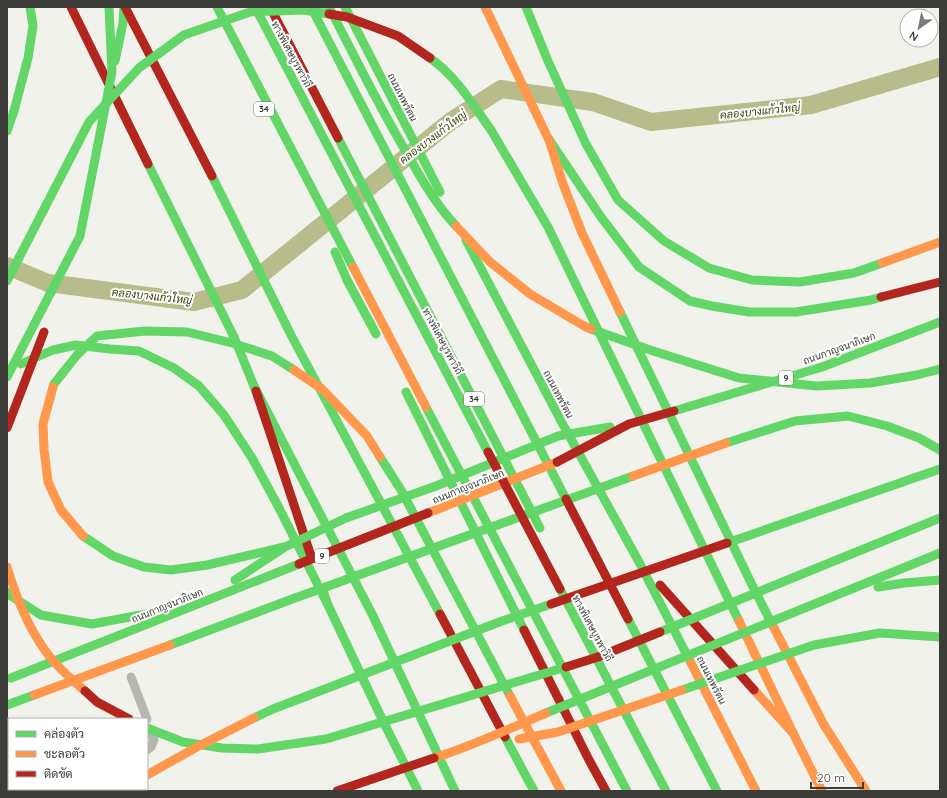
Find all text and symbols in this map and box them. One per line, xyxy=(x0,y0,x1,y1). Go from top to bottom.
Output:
north arrow xyxy=(899,8,939,48)
street label: ทางพิเศษบูรพาวิถี xyxy=(268,19,315,90)
text: N xyxy=(906,28,921,44)
street label: ถนนเทพรัตน xyxy=(385,71,420,124)
water label: คลองบางแก้วใหญ่ xyxy=(719,99,802,122)
road number: 34 xyxy=(254,102,274,116)
water label: คลองบางแก้วใหญ่ xyxy=(396,106,470,167)
water label: คลองบางแก้วใหญ่ xyxy=(111,284,194,307)
street label: ทางพิเศษบูรพาวิถี xyxy=(419,306,466,377)
street label: ถนนกาญจนาภิเษก xyxy=(801,329,877,368)
street label: ถนนเทพรัตน xyxy=(540,368,577,421)
road number: 9 xyxy=(779,371,793,385)
road number: 34 xyxy=(464,392,484,406)
street label: ถนนกาญจนาภิเษก xyxy=(431,466,506,507)
road number: 9 xyxy=(315,549,329,563)
street label: ถนนกาญจนาภิเษก xyxy=(130,585,205,626)
street label: ทางพิเศษบูรพาวิถี xyxy=(569,593,616,664)
street label: ถนนเทพรัตน xyxy=(694,654,729,707)
legend xyxy=(8,718,148,790)
text: คล่องตัว xyxy=(44,726,84,741)
text: ชะลอตัว xyxy=(44,746,85,761)
scale bar xyxy=(811,764,863,790)
text: ติดขัด xyxy=(44,766,73,781)
text: 20 m xyxy=(817,770,845,785)

